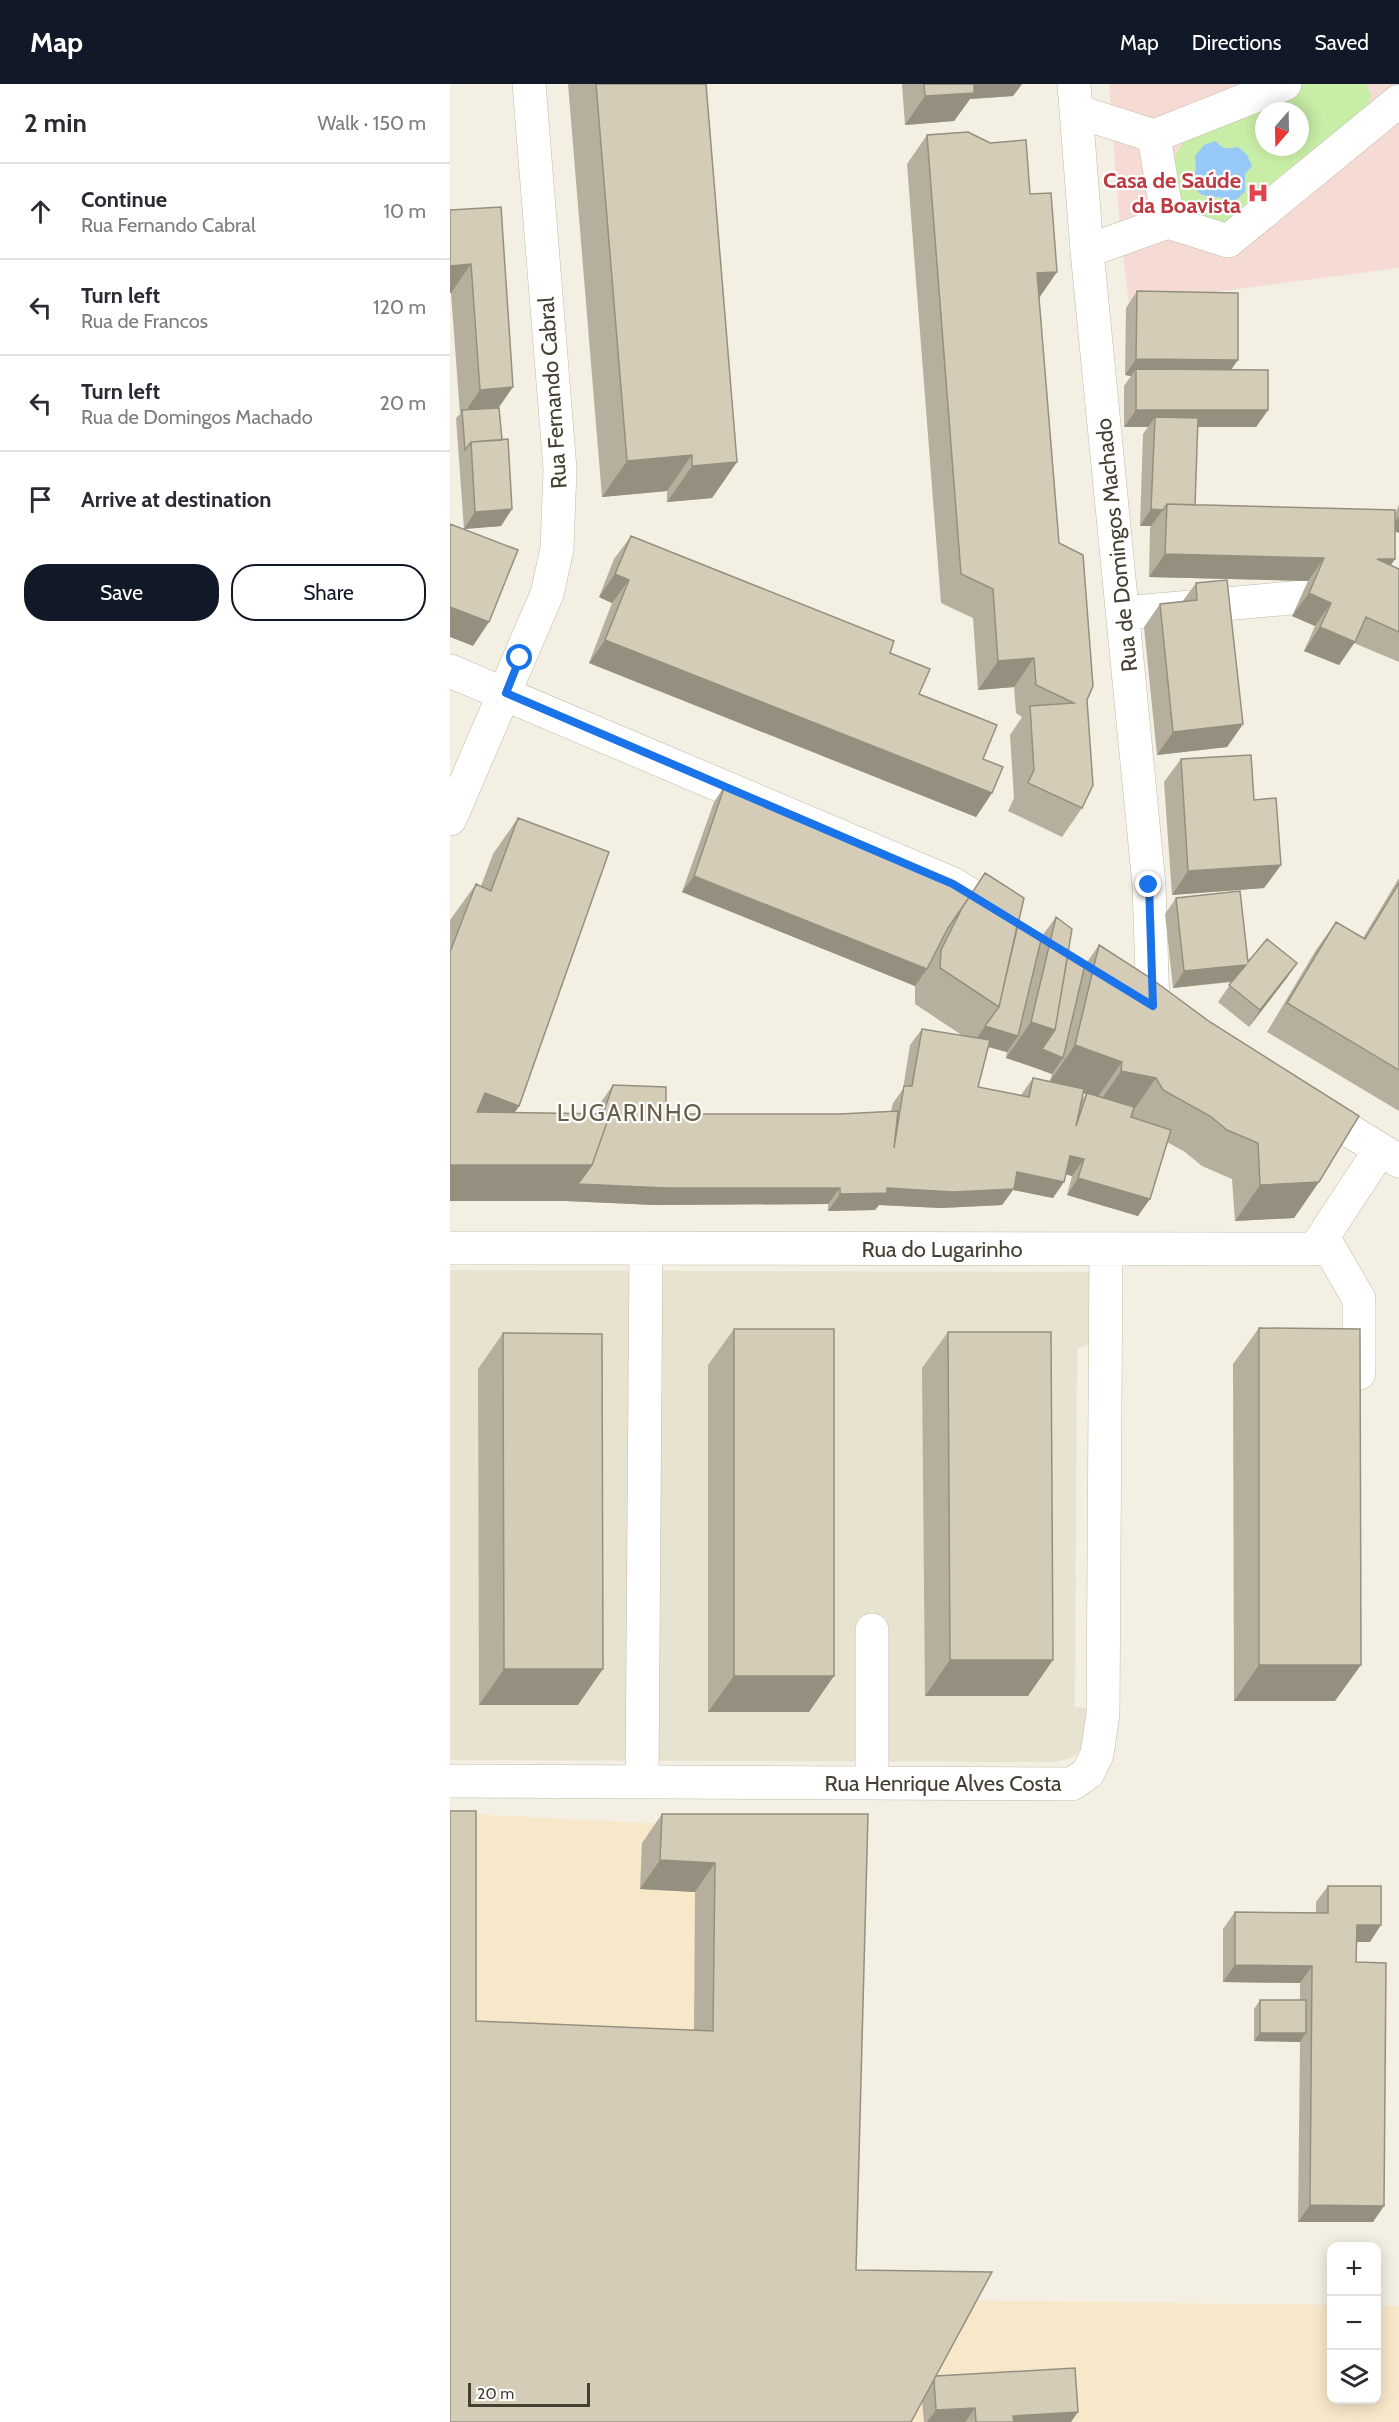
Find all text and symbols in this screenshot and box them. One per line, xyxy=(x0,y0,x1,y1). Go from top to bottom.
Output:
text: Map xyxy=(30,25,83,59)
text: Map xyxy=(1120,30,1159,55)
text: Directions xyxy=(1192,30,1281,55)
text: Saved xyxy=(1314,30,1369,55)
north arrow xyxy=(1255,102,1309,156)
text: 2 min xyxy=(24,107,87,139)
text: Walk · 150 m xyxy=(318,111,426,135)
place label: Casa de Saúde da Boavista xyxy=(1103,167,1241,219)
hospital icon: Casa de Saúde da Boavista xyxy=(1246,181,1270,205)
text: Continue xyxy=(81,186,167,213)
icon: ahead xyxy=(24,195,57,228)
text: 10 m xyxy=(383,199,426,223)
text: Rua Fernando Cabral xyxy=(81,213,256,237)
text: Turn left xyxy=(81,282,160,309)
icon: left xyxy=(24,291,57,324)
text: 120 m xyxy=(373,295,426,319)
street label: Rua Fernando Cabral xyxy=(532,295,573,490)
text: Rua de Francos xyxy=(81,309,208,333)
text: Turn left xyxy=(81,378,160,405)
icon: left xyxy=(24,387,57,420)
text: 20 m xyxy=(380,391,426,415)
text: Rua de Domingos Machado xyxy=(81,405,313,429)
street label: Rua de Domingos Machado xyxy=(1090,417,1143,673)
icon: arrive xyxy=(24,483,57,516)
text: Arrive at destination xyxy=(81,486,271,513)
button: Save xyxy=(24,564,219,621)
button: Share xyxy=(231,564,426,621)
route start xyxy=(506,644,532,670)
route end xyxy=(1135,871,1161,897)
district label: LUGARINHO xyxy=(557,1098,703,1127)
street label: Rua do Lugarinho xyxy=(861,1236,1023,1263)
street label: Rua Henrique Alves Costa xyxy=(824,1770,1062,1797)
map controls xyxy=(1327,2242,1381,2404)
button: + xyxy=(1327,2242,1381,2296)
button: − xyxy=(1327,2296,1381,2350)
button: layers xyxy=(1327,2350,1381,2404)
scale bar xyxy=(468,2380,590,2408)
text: 20 m xyxy=(477,2384,514,2403)

